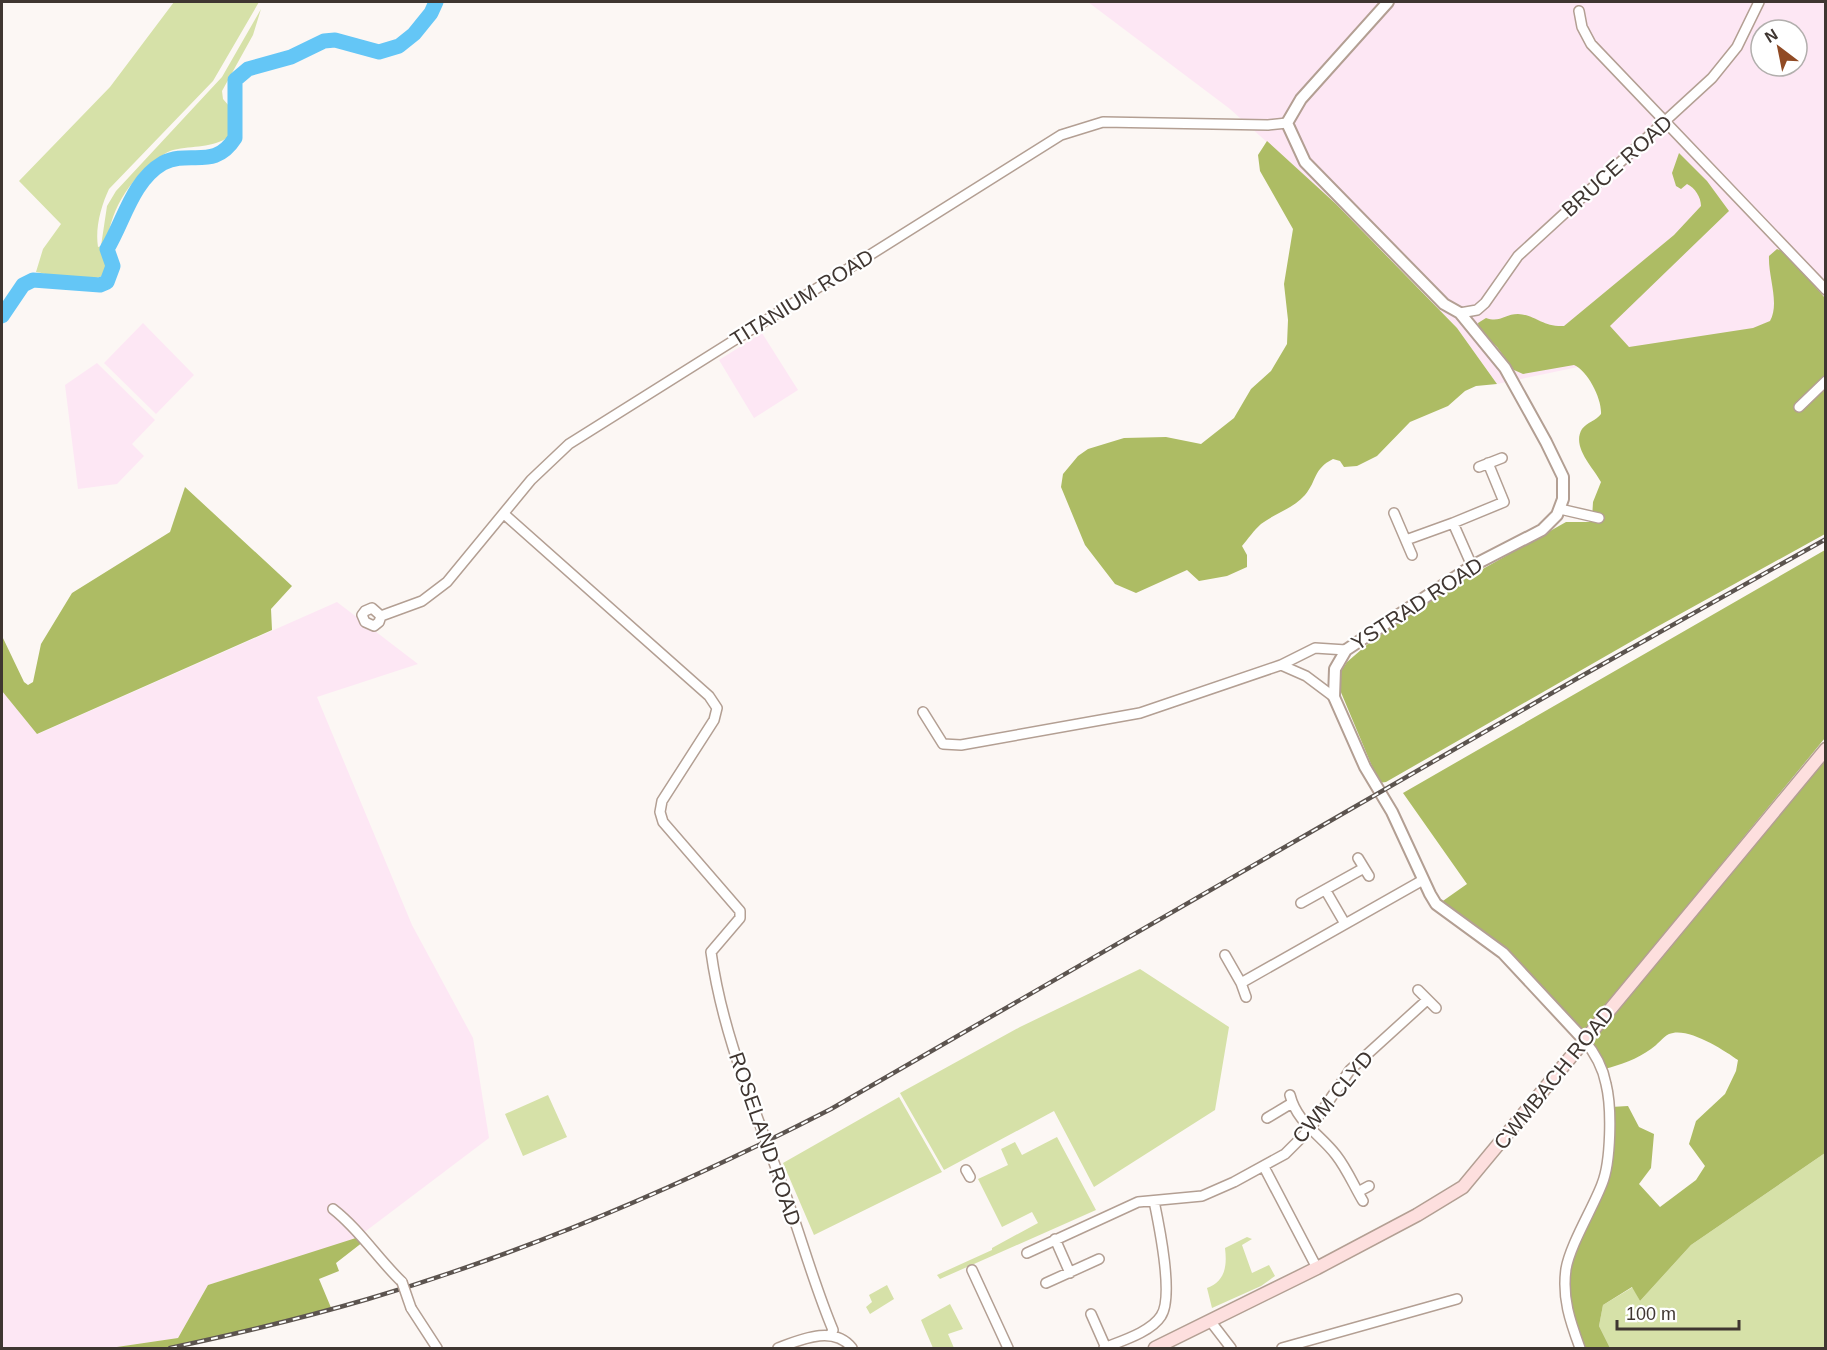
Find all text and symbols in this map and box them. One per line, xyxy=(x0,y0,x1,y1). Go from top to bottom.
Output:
north arrow xyxy=(1749,18,1809,78)
text: N xyxy=(1762,25,1781,46)
street label: BRUCE ROAD xyxy=(1557,110,1676,221)
street label: TITANIUM ROAD xyxy=(726,244,877,351)
street label: YSTRAD ROAD xyxy=(1347,553,1487,655)
street label: CWMBACH ROAD xyxy=(1489,1002,1618,1154)
street label: CWM CLYD xyxy=(1288,1046,1378,1147)
street label: ROSELAND ROAD xyxy=(725,1049,806,1229)
scale bar xyxy=(1617,1293,1738,1331)
text: 100 m xyxy=(1626,1304,1676,1324)

